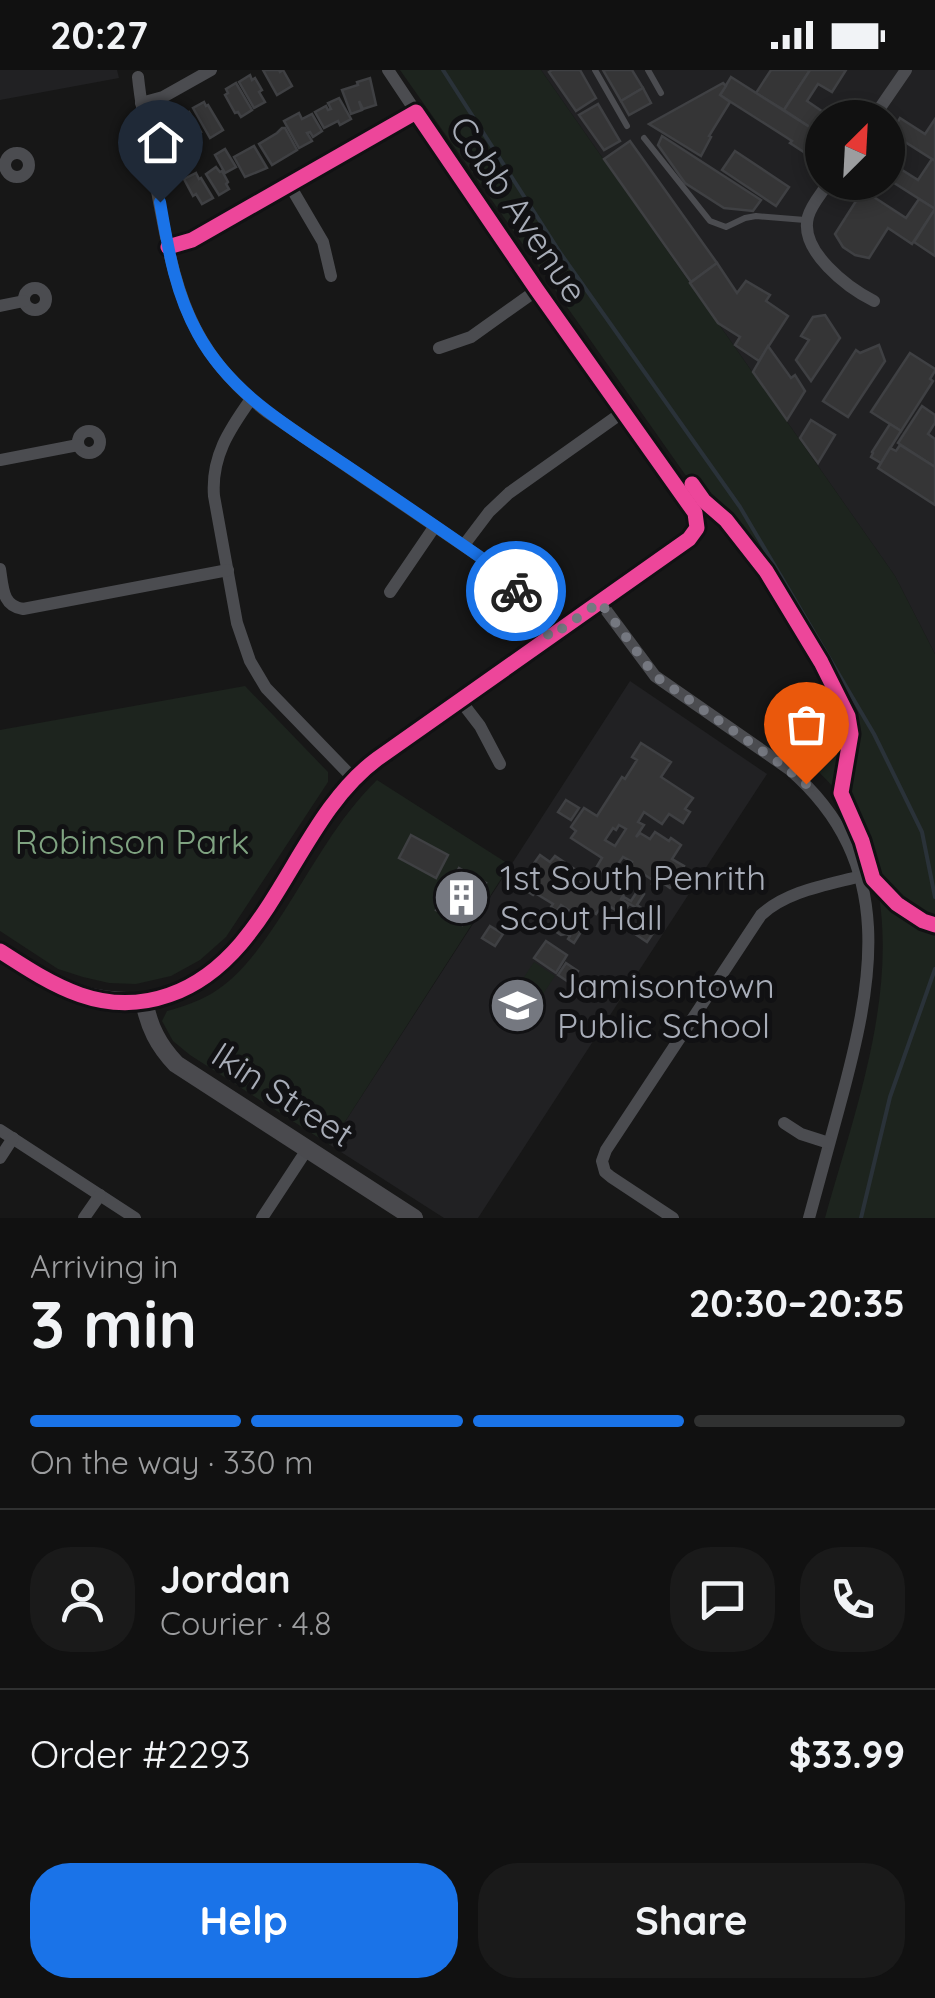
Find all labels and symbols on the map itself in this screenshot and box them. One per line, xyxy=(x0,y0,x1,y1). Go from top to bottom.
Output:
pin xyxy=(118,100,203,203)
north arrow xyxy=(805,100,905,200)
street label: Cobb Avenue xyxy=(440,107,598,311)
courier xyxy=(466,541,566,641)
pin xyxy=(764,682,849,785)
park label: Robinson Park xyxy=(15,819,249,863)
place label: 1st South Penrith Scout Hall xyxy=(500,855,766,939)
building icon: 1st South Penrith Scout Hall xyxy=(431,867,491,927)
place label: Jamisontown Public School xyxy=(557,963,775,1047)
school or university icon: Jamisontown Public School xyxy=(488,975,548,1035)
street label: Ikin Street xyxy=(204,1032,362,1156)

